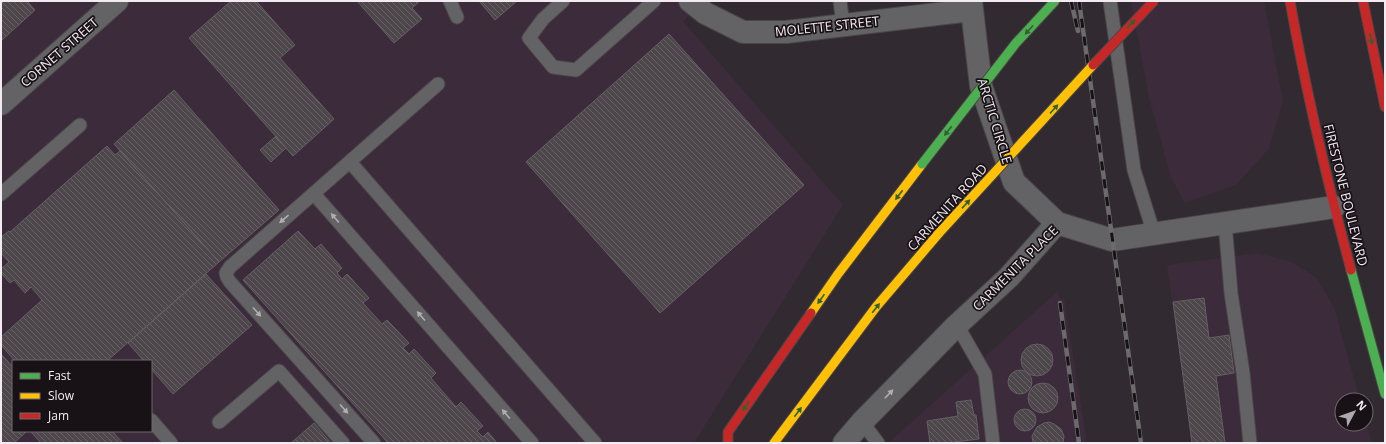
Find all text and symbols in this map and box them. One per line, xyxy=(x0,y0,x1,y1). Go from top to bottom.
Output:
street label: MOLETTE STREET xyxy=(774,11,881,40)
street label: CORNET STREET xyxy=(16,13,102,91)
one-way arrow xyxy=(1126,19,1136,29)
one-way arrow xyxy=(1024,25,1033,35)
one-way arrow xyxy=(1368,33,1374,45)
street label: ARCTIC CIRCLE xyxy=(973,76,1017,166)
one-way arrow xyxy=(1049,103,1058,114)
street label: FIRESTONE BOULEVARD xyxy=(1320,122,1372,268)
one-way arrow xyxy=(943,126,952,137)
street label: CARMENITA ROAD xyxy=(903,160,991,254)
one-way arrow xyxy=(894,190,903,201)
one-way arrow xyxy=(961,199,970,209)
one-way arrow xyxy=(330,213,340,223)
one-way arrow xyxy=(279,215,290,224)
street label: CARMENITA PLACE xyxy=(968,221,1062,315)
one-way arrow xyxy=(817,294,825,305)
one-way arrow xyxy=(871,302,880,313)
one-way arrow xyxy=(253,307,262,317)
one-way arrow xyxy=(416,311,425,321)
legend xyxy=(12,360,152,432)
text: Fast xyxy=(48,367,71,384)
text: Slow xyxy=(48,387,75,404)
one-way arrow xyxy=(885,389,894,399)
north arrow xyxy=(1334,392,1374,432)
text: N xyxy=(1353,397,1371,413)
one-way arrow xyxy=(742,401,750,411)
one-way arrow xyxy=(339,404,348,415)
one-way arrow xyxy=(794,406,802,417)
text: Jam xyxy=(47,407,69,424)
one-way arrow xyxy=(502,408,511,419)

